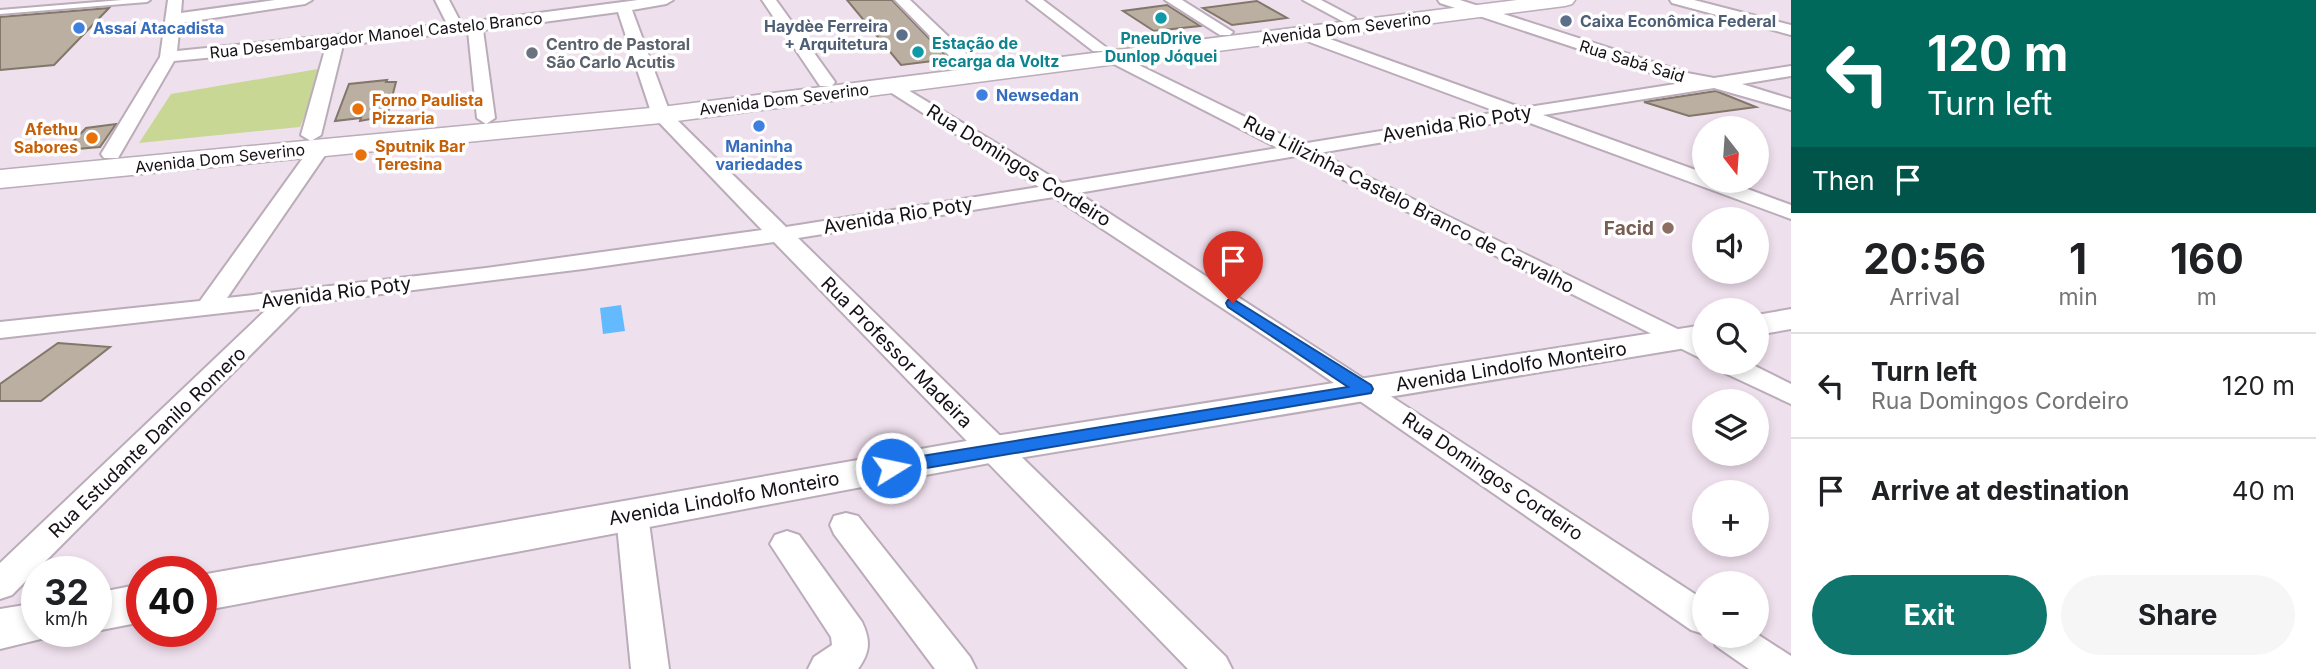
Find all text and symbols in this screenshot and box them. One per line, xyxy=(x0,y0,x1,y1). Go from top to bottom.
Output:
street label: Rua Desembargador Manoel Castelo Branco xyxy=(209,8,543,62)
street label: Avenida Dom Severino xyxy=(1260,8,1432,48)
marker: PneuDrive Dunlop Jóquei xyxy=(1153,10,1169,26)
place label: Caixa Econômica Federal xyxy=(1580,11,1776,31)
marker: Caixa Econômica Federal xyxy=(1558,13,1574,29)
place label: Haydèe Ferreira + Arquitetura xyxy=(764,16,888,54)
place label: Assaí Atacadista xyxy=(93,18,224,38)
marker: Assaí Atacadista xyxy=(71,20,87,36)
text: 120 m xyxy=(1927,24,2068,83)
marker: Haydèe Ferreira + Arquitetura xyxy=(894,27,910,43)
place label: PneuDrive Dunlop Jóquei xyxy=(1105,28,1217,66)
icon: left xyxy=(1812,28,1903,119)
place label: Estação de recarga da Voltz xyxy=(932,33,1059,71)
place label: Centro de Pastoral São Carlo Acutis xyxy=(546,34,690,72)
street label: Rua Sabá Said xyxy=(1577,36,1687,86)
marker: Estação de recarga da Voltz xyxy=(910,44,926,60)
marker: Centro de Pastoral São Carlo Acutis xyxy=(524,45,540,61)
street label: Avenida Dom Severino xyxy=(698,79,870,119)
text: Turn left xyxy=(1927,84,2052,123)
place label: Newsedan xyxy=(996,85,1079,105)
marker: Newsedan xyxy=(974,87,990,103)
place label: Forno Paulista Pizzaria xyxy=(372,90,483,128)
street label: Rua Domingos Cordeiro xyxy=(922,99,1115,232)
street label: Avenida Rio Poty xyxy=(1381,100,1534,147)
marker: Forno Paulista Pizzaria xyxy=(350,101,366,117)
street label: Rua Lilizinha Castelo Branco de Carvalho xyxy=(1240,111,1578,298)
north arrow xyxy=(1692,116,1769,192)
map controls xyxy=(1692,116,1769,648)
marker: Maninha variedades xyxy=(751,118,767,134)
place label: Afethu Sabores xyxy=(14,119,78,157)
marker: Afethu Sabores xyxy=(84,130,100,146)
place label: Sputnik Bar Teresina xyxy=(375,136,466,174)
place label: Maninha variedades xyxy=(715,136,803,174)
street label: Avenida Dom Severino xyxy=(134,139,306,177)
marker: Sputnik Bar Teresina xyxy=(353,147,369,163)
icon: arrive xyxy=(1889,161,1927,199)
text: Then xyxy=(1812,165,1875,196)
street label: Avenida Rio Poty xyxy=(822,192,975,239)
button: sound xyxy=(1692,207,1769,284)
place label: Facid xyxy=(1604,217,1654,240)
marker: Facid xyxy=(1660,220,1676,236)
pin xyxy=(1203,231,1263,303)
text: 20:56 xyxy=(1863,233,1986,284)
text: 1 xyxy=(2069,233,2087,284)
text: 160 xyxy=(2170,233,2244,284)
icon: arrive xyxy=(1214,242,1252,280)
street label: Avenida Rio Poty xyxy=(260,272,413,313)
street label: Rua Professor Madeira xyxy=(816,272,977,433)
text: Arrival xyxy=(1889,283,1960,311)
text: min xyxy=(2058,283,2098,311)
text: m xyxy=(2197,283,2217,311)
button: search xyxy=(1692,298,1769,375)
street label: Avenida Lindolfo Monteiro xyxy=(1394,337,1628,396)
street label: Rua Estudante Danilo Romero xyxy=(44,342,251,543)
text: Turn left xyxy=(1871,356,1977,387)
icon: left xyxy=(1812,367,1850,405)
text: 120 m xyxy=(2222,370,2295,401)
text: Rua Domingos Cordeiro xyxy=(1871,387,2129,415)
button: layers xyxy=(1692,389,1769,466)
street label: Rua Domingos Cordeiro xyxy=(1398,407,1587,546)
position arrow xyxy=(854,431,928,505)
street label: Avenida Lindolfo Monteiro xyxy=(607,467,841,530)
icon: arrive xyxy=(1812,472,1850,510)
text: Arrive at destination xyxy=(1871,475,2130,506)
text: 40 m xyxy=(2232,475,2295,506)
button: + xyxy=(1692,480,1769,557)
speed limit sign: 40 xyxy=(126,556,217,647)
text: 32 xyxy=(44,571,89,613)
button: − xyxy=(1692,571,1769,648)
button: Exit xyxy=(1812,575,2047,655)
button: Share xyxy=(2061,575,2295,655)
text: km/h xyxy=(45,608,88,629)

